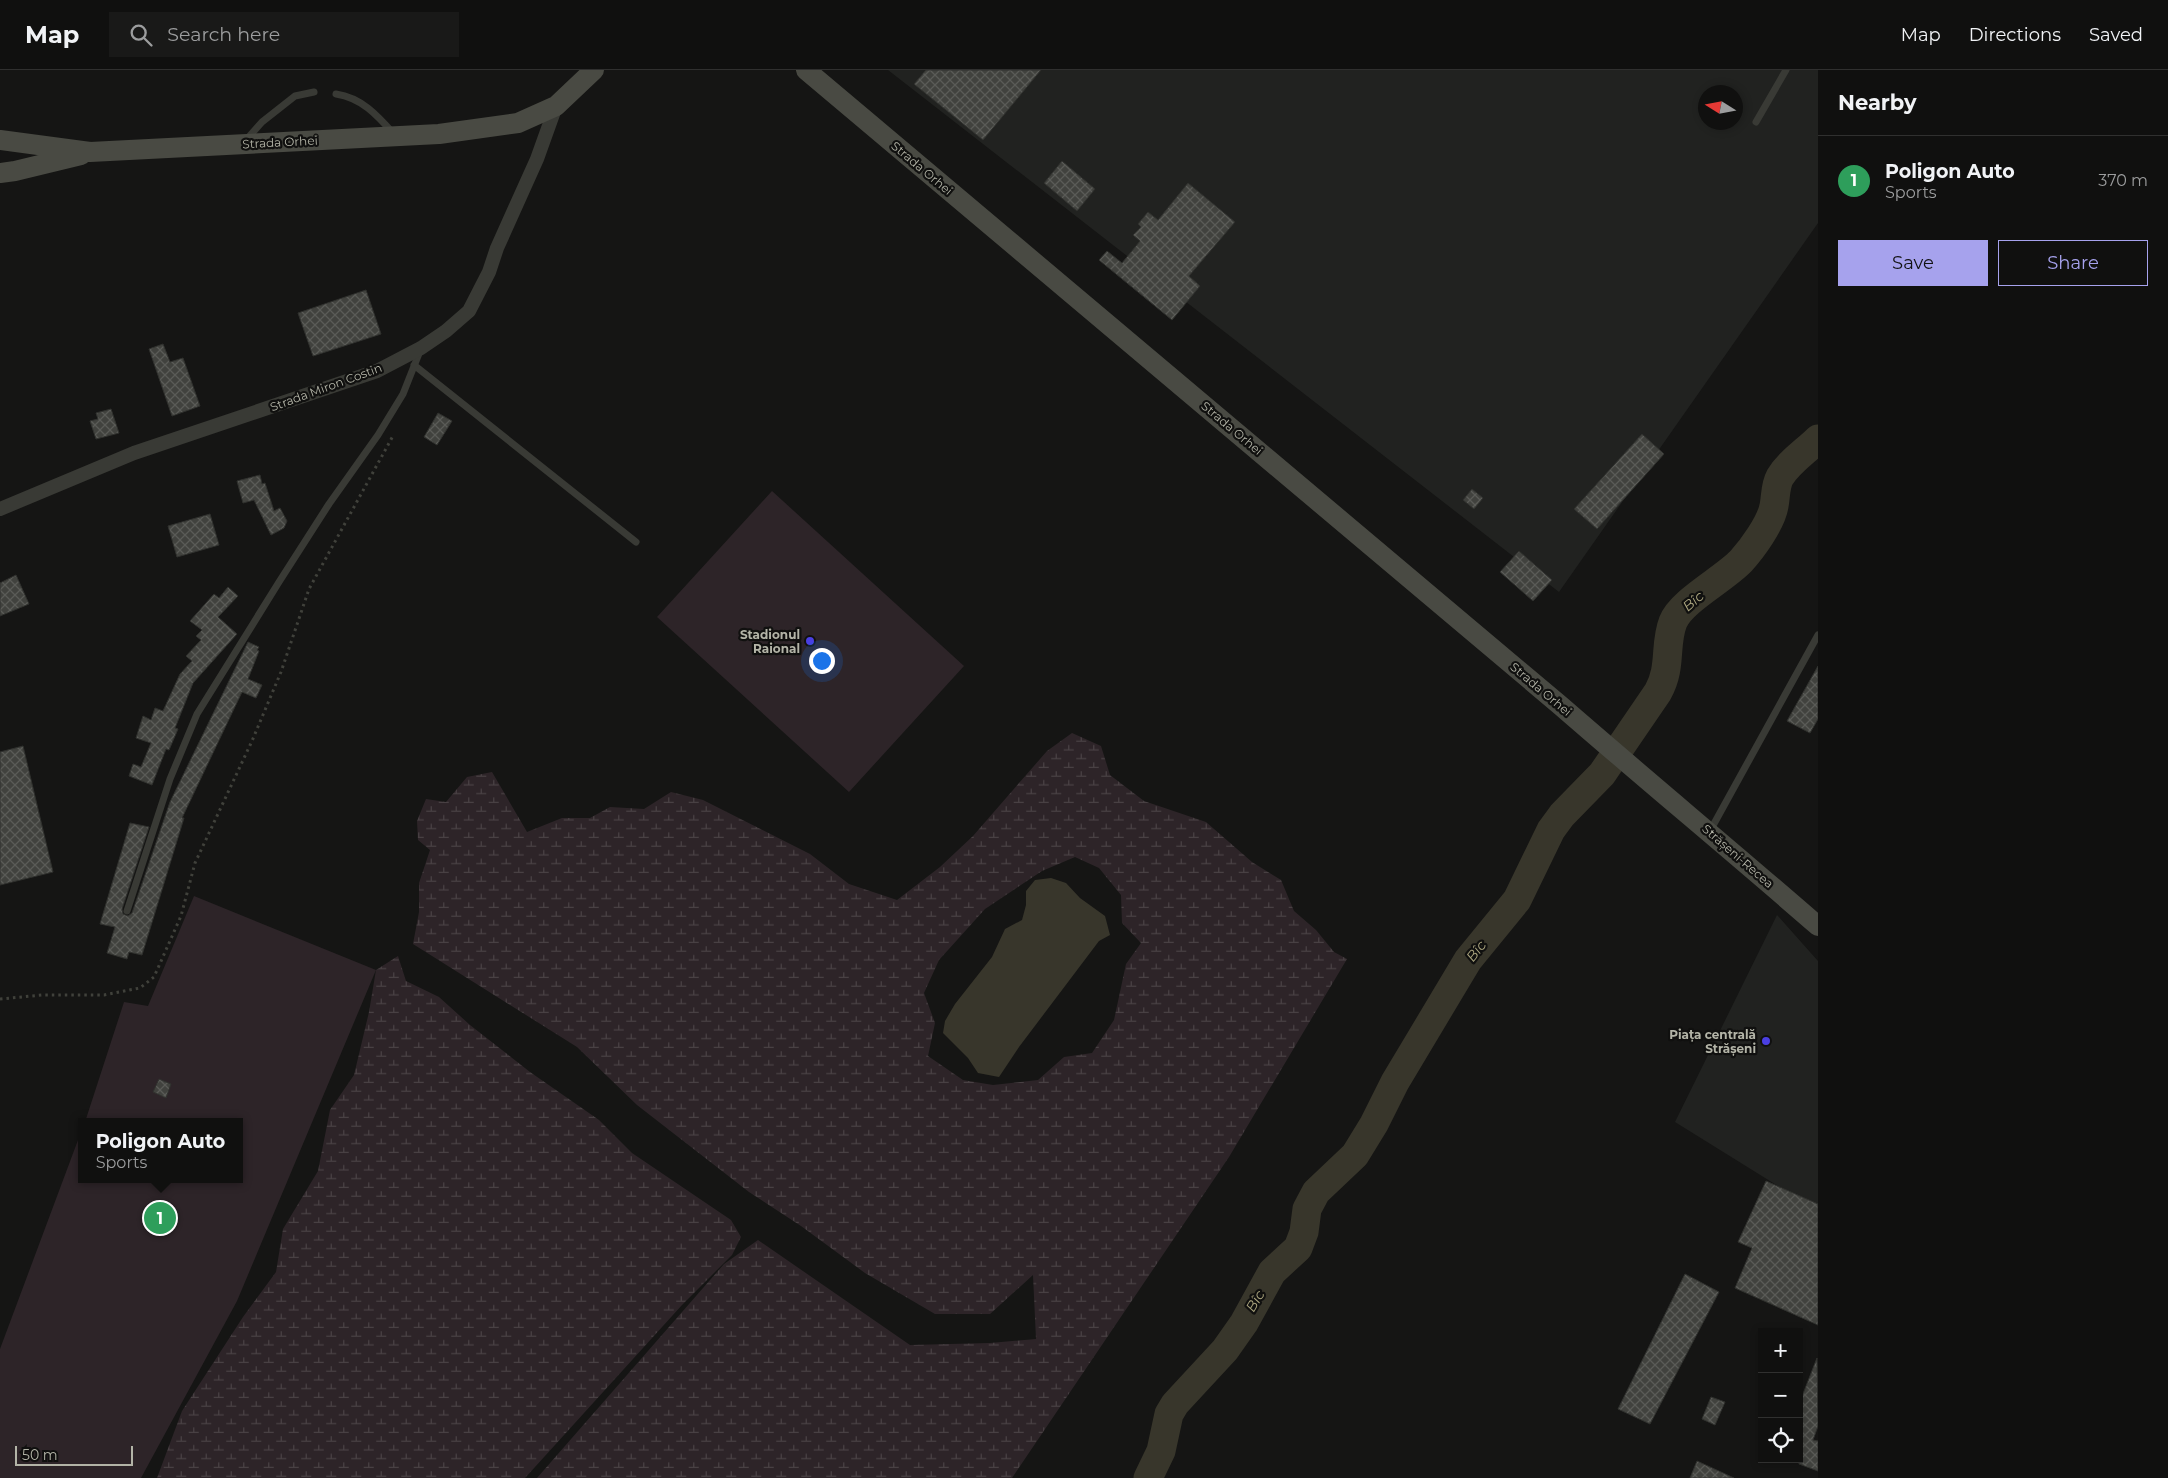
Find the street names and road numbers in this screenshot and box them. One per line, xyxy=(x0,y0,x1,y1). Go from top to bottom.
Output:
street label: Strada Orhei xyxy=(242,133,318,151)
street label: Strada Orhei xyxy=(888,138,956,198)
street label: Strada Miron Costin xyxy=(268,360,384,414)
street label: Strada Orhei xyxy=(1198,398,1266,458)
street label: Strada Orhei xyxy=(1507,659,1575,719)
street label: Strășeni-Recea xyxy=(1699,821,1777,891)

